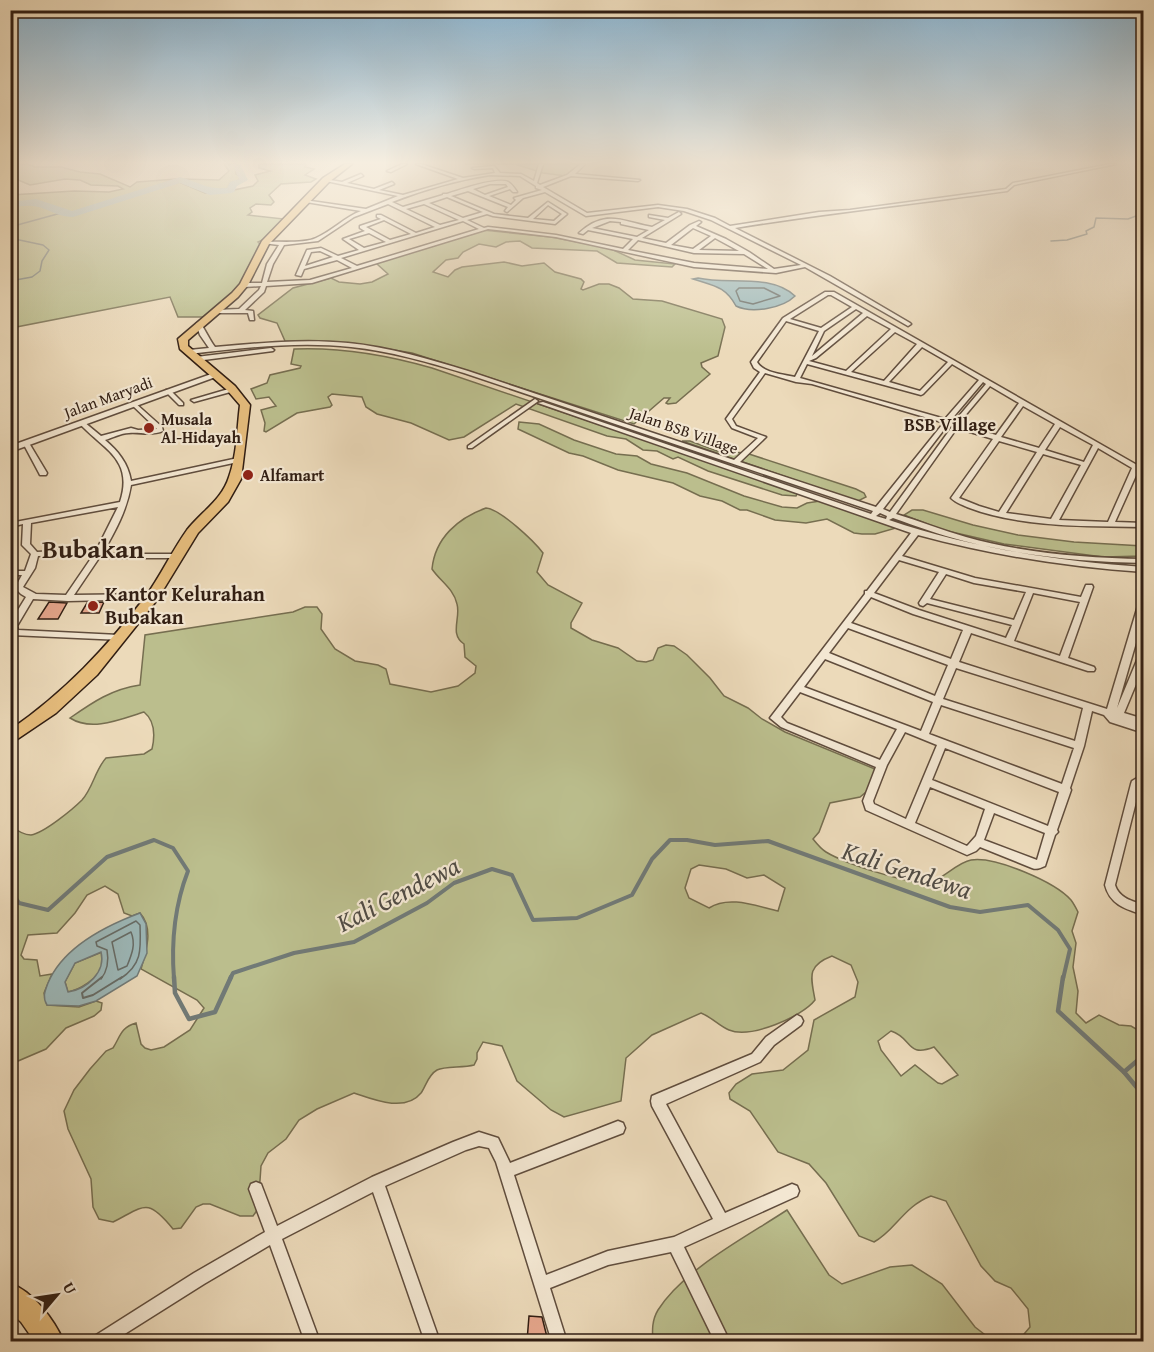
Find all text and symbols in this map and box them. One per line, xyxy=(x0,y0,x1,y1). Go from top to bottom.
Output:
street label: Jalan Maryadi xyxy=(58,370,156,425)
street label: Jalan BSB Village xyxy=(624,400,742,460)
place label: Musala Al-Hidayah xyxy=(161,407,242,449)
district label: BSB Village xyxy=(904,411,996,438)
marker: Musala Al-Hidayah xyxy=(142,421,156,435)
place label: Alfamart xyxy=(260,463,324,487)
marker: Alfamart xyxy=(241,468,255,482)
district label: Bubakan xyxy=(42,529,145,568)
place label: Kantor Kelurahan Bubakan xyxy=(105,579,265,631)
marker: Kantor Kelurahan Bubakan xyxy=(86,599,100,613)
water label: Kali Gendewa xyxy=(837,830,977,909)
water label: Kali Gendewa xyxy=(328,846,466,942)
north arrow xyxy=(27,1265,87,1325)
text: U xyxy=(57,1277,83,1298)

